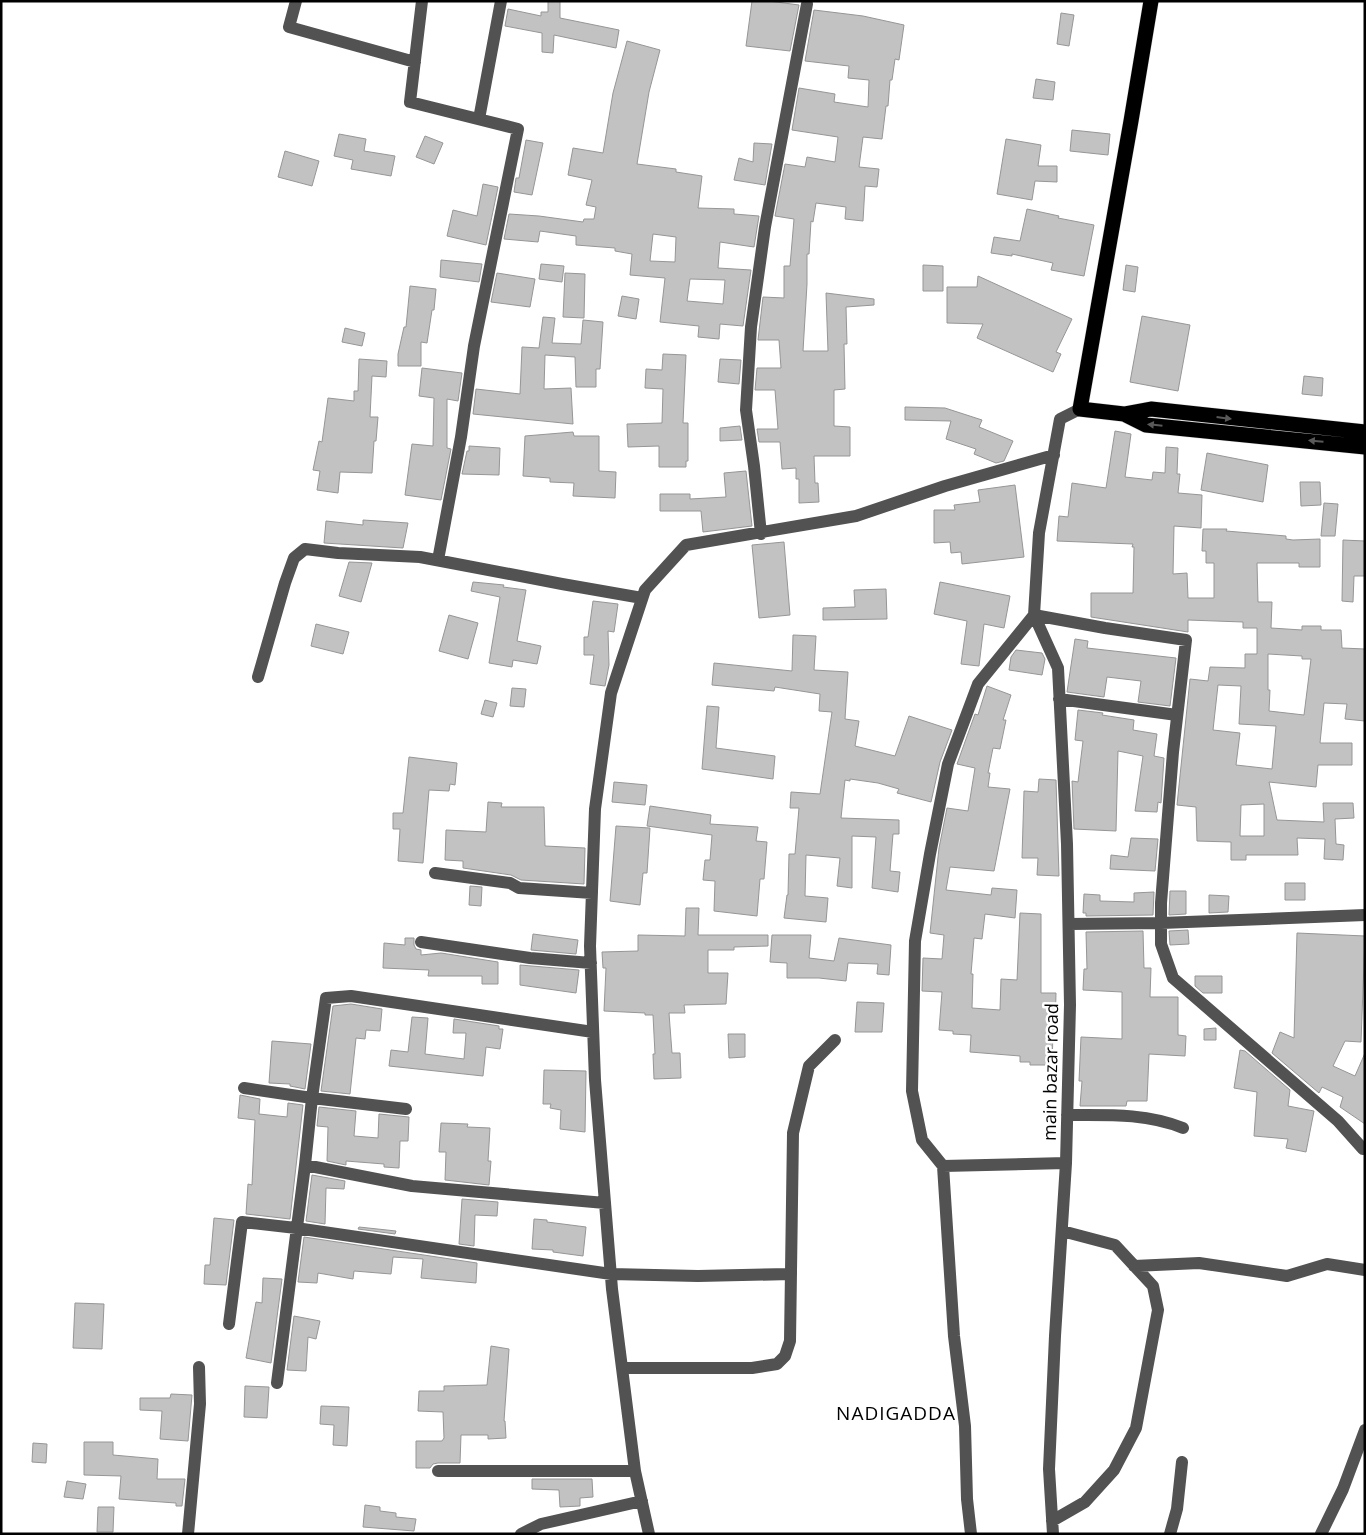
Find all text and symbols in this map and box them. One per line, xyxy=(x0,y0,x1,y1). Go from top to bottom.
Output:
one-way arrow xyxy=(1216,414,1232,422)
one-way arrow xyxy=(1146,421,1162,429)
one-way arrow xyxy=(1308,437,1324,445)
street label: main bazar road xyxy=(1037,1003,1063,1141)
district label: NADIGADDA xyxy=(836,1400,956,1426)

